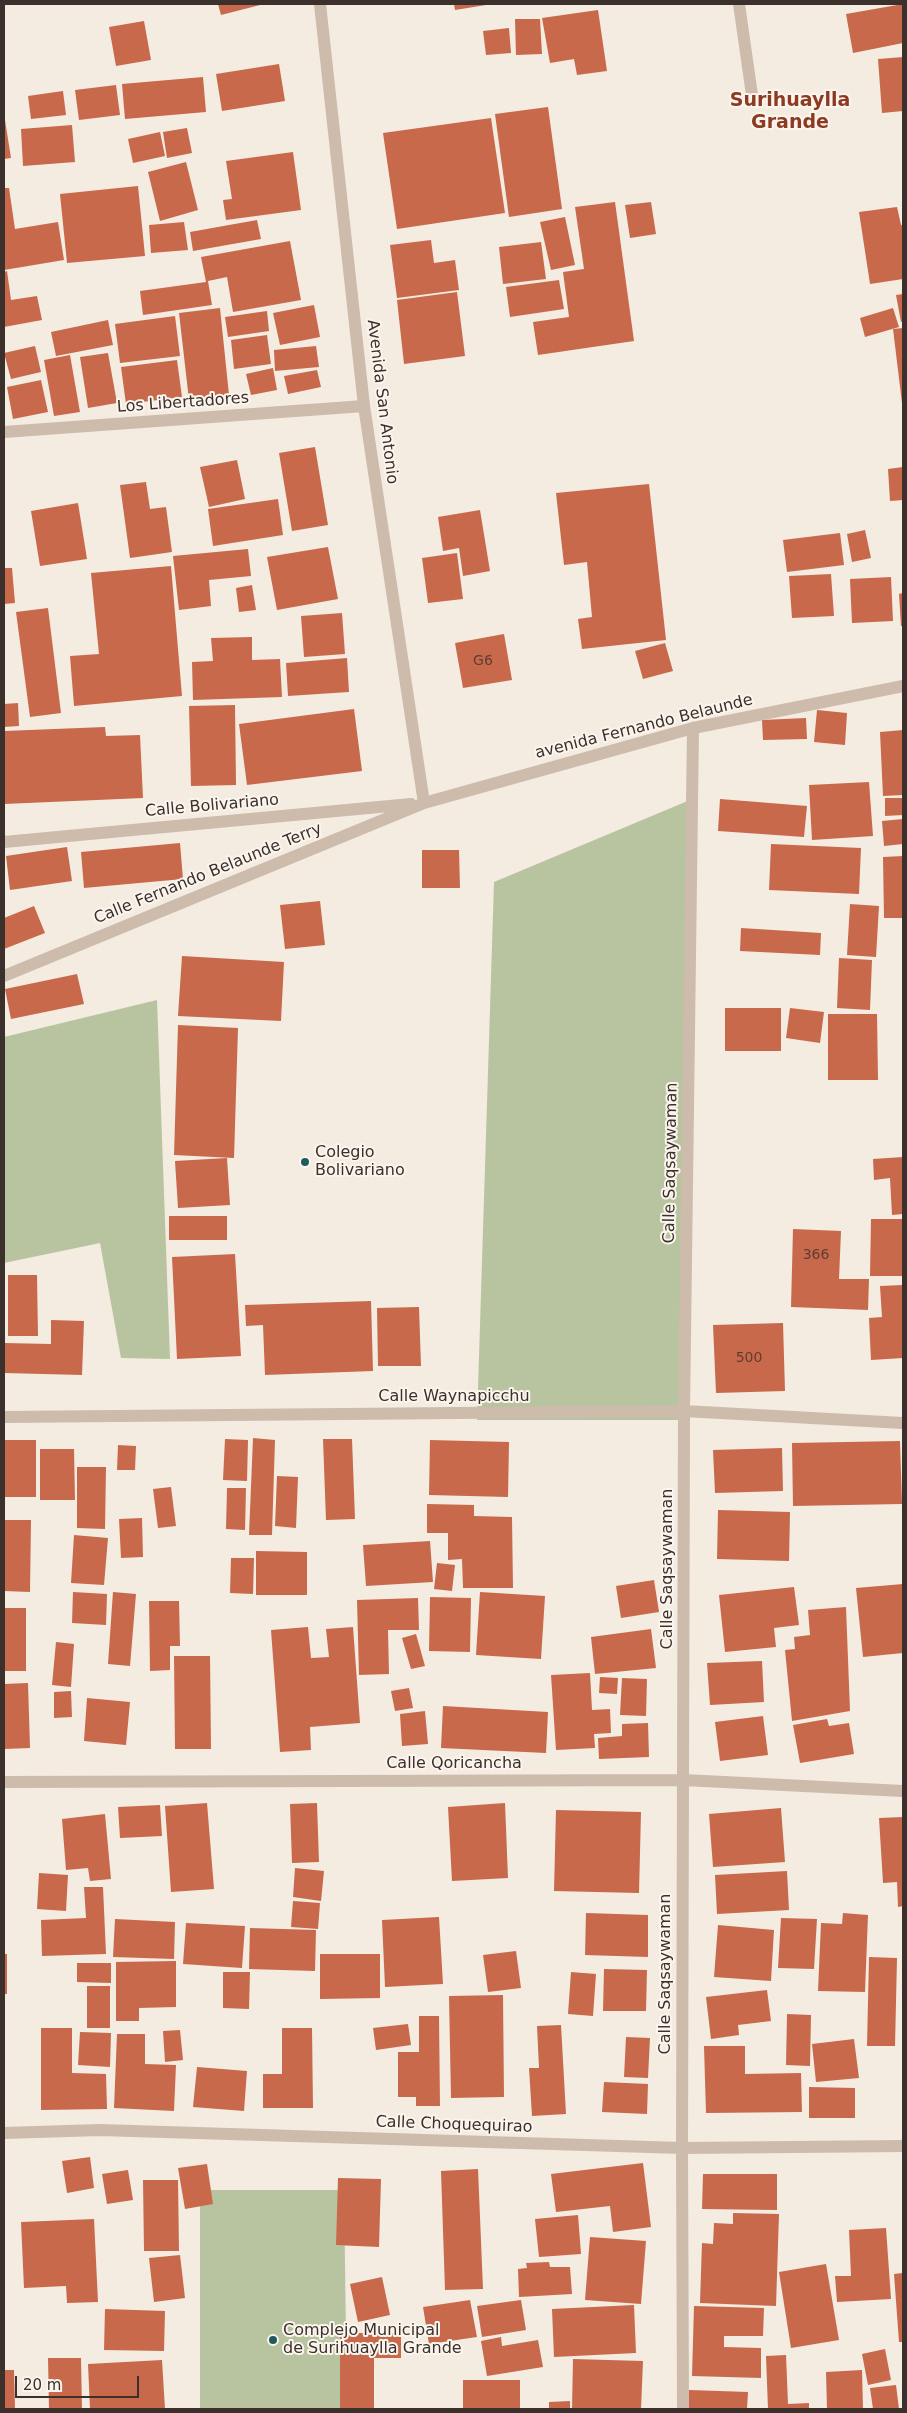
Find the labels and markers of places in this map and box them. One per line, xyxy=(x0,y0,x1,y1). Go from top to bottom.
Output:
place label: Colegio Bolivariano xyxy=(315,1143,405,1181)
marker: Colegio Bolivariano xyxy=(299,1156,311,1168)
place label: Complejo Municipal de Surihuaylla Grande xyxy=(283,2321,462,2359)
marker: Complejo Municipal de Surihuaylla Grande xyxy=(267,2334,279,2346)

